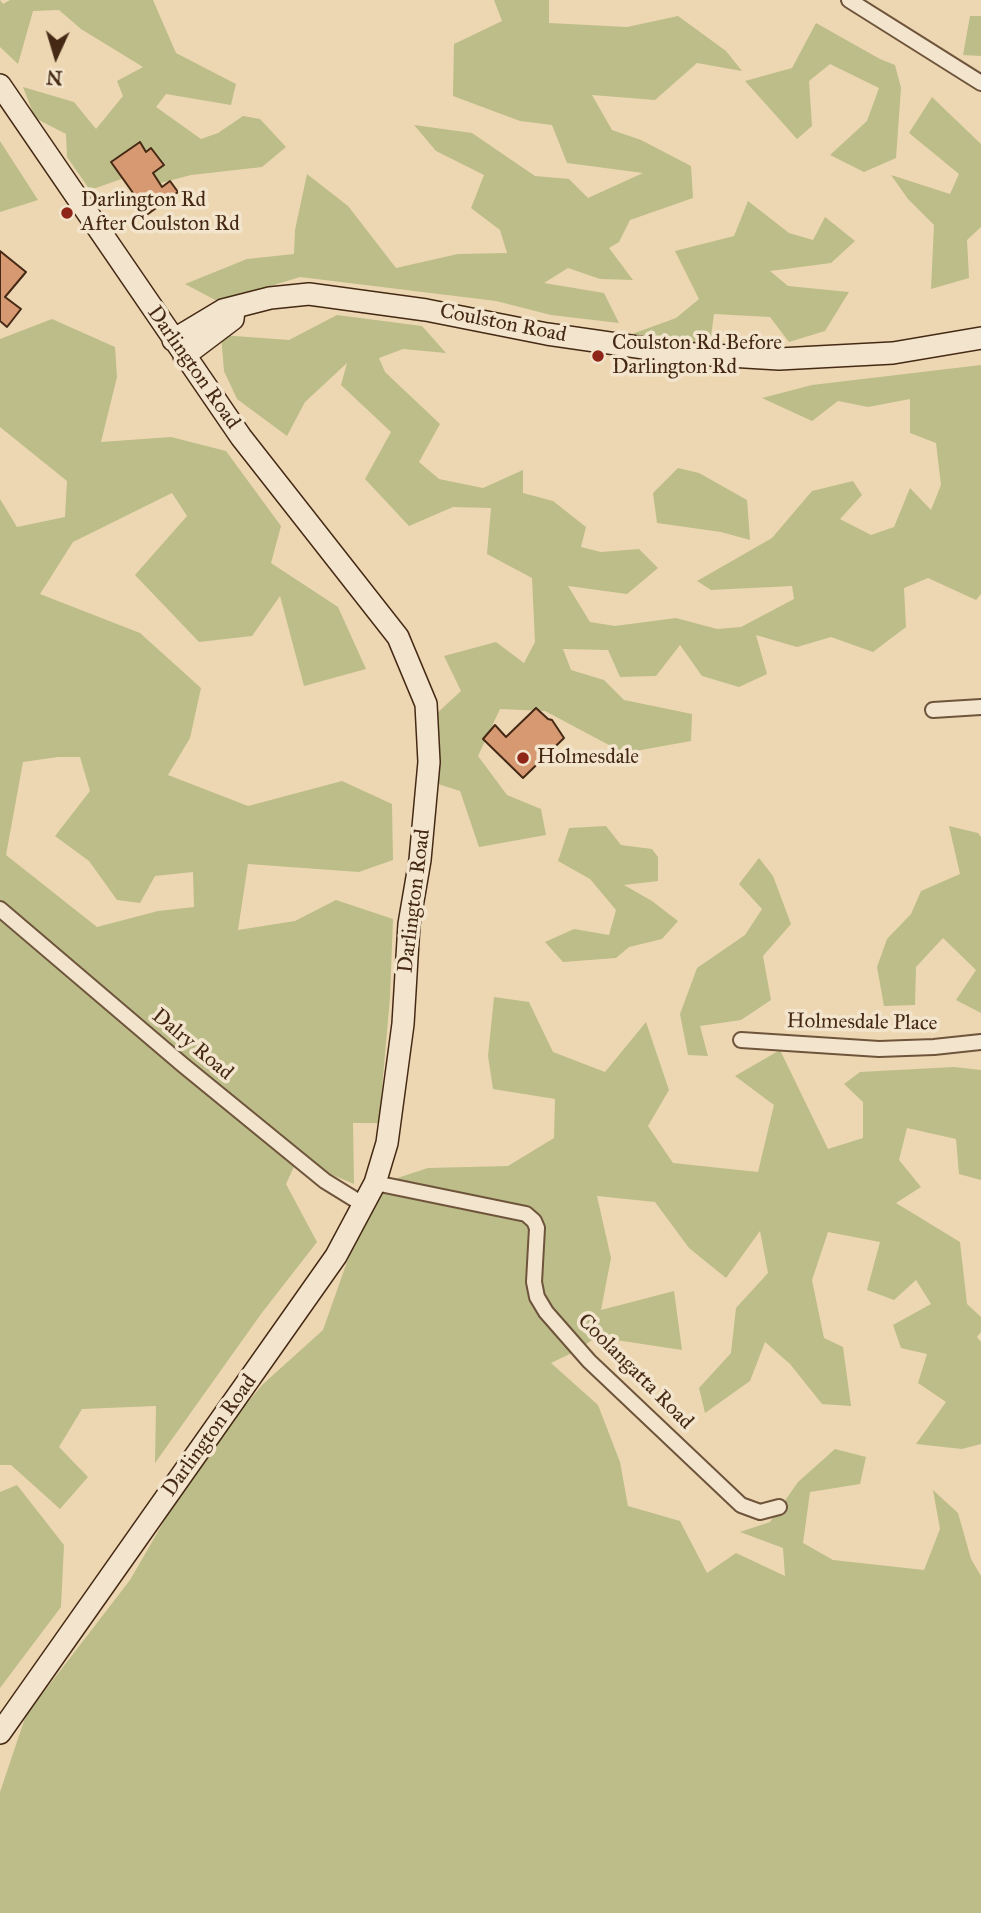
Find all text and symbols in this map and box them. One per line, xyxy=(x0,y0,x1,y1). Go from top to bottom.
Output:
north arrow xyxy=(21,21,91,91)
text: N xyxy=(46,65,63,89)
place label: Darlington Rd After Coulston Rd xyxy=(81,188,240,238)
marker: Darlington Rd After Coulston Rd xyxy=(59,205,75,221)
street label: Coulston Road xyxy=(438,299,568,349)
street label: Darlington Road xyxy=(141,302,245,434)
place label: Coulston Rd Before Darlington Rd xyxy=(612,331,782,381)
marker: Coulston Rd Before Darlington Rd xyxy=(590,348,606,364)
place label: Holmesdale xyxy=(537,745,639,771)
marker: Holmesdale xyxy=(515,750,531,766)
street label: Darlington Road xyxy=(394,828,436,974)
street label: Dalry Road xyxy=(146,1004,238,1086)
street label: Holmesdale Place xyxy=(786,1009,938,1037)
street label: Coolangatta Road xyxy=(572,1309,698,1435)
street label: Darlington Road xyxy=(157,1370,263,1502)

